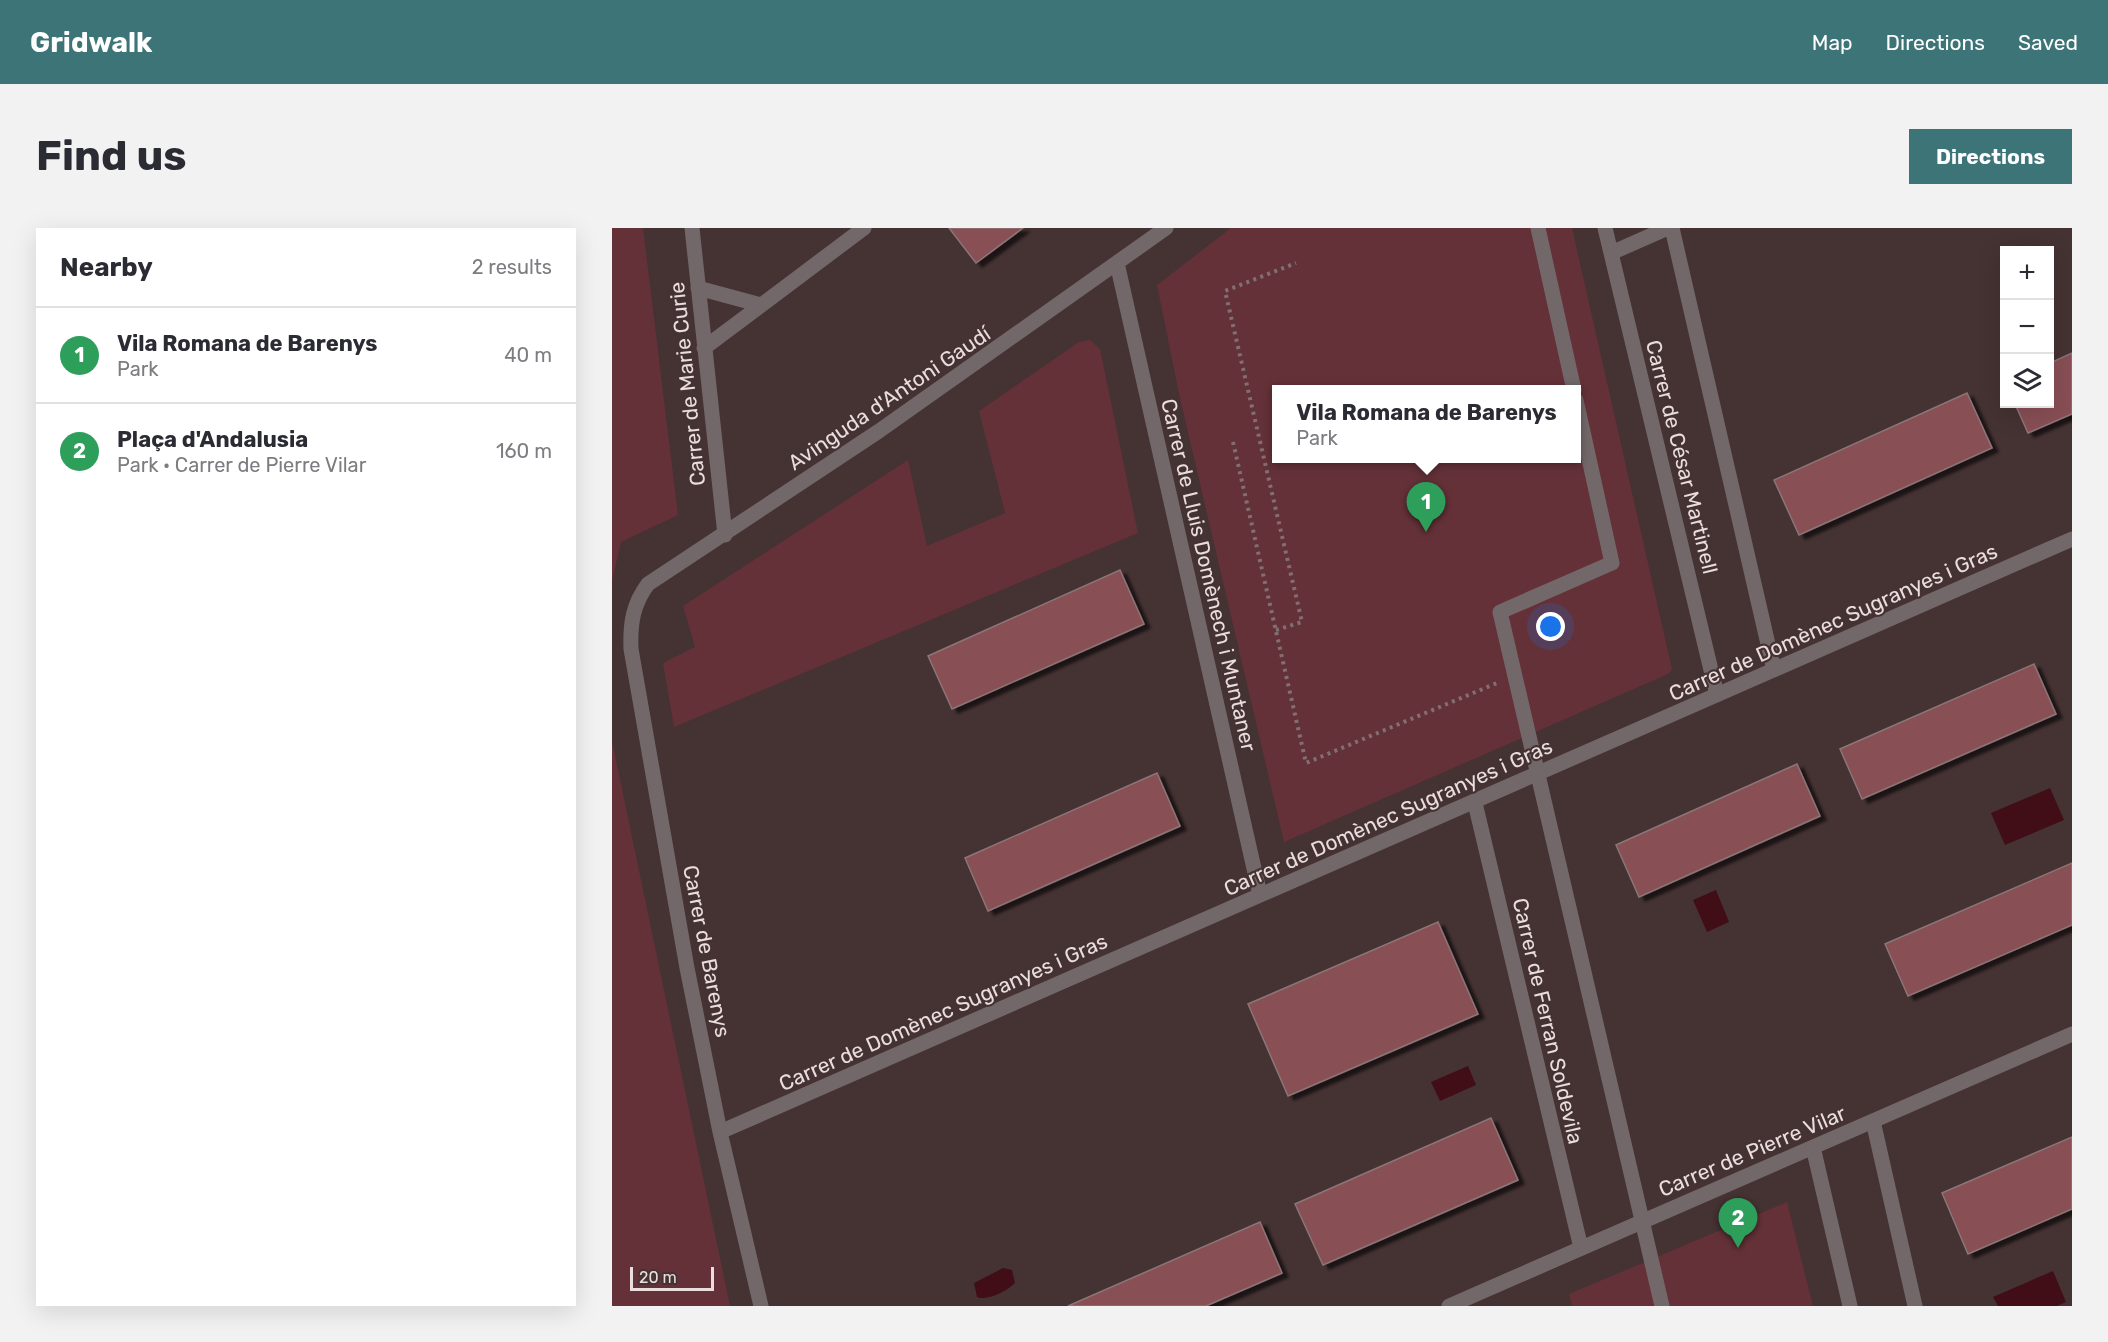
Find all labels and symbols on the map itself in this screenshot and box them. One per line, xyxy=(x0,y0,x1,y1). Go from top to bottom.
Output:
street label: Carrer de Marie Curie xyxy=(664,281,710,487)
street label: Avinguda d'Antoni Gaudí xyxy=(783,320,996,475)
street label: Carrer de César Martinell xyxy=(1641,338,1723,576)
street label: Carrer de Lluis Domènech i Muntaner xyxy=(1156,396,1262,754)
pin: 1 xyxy=(1406,482,1446,532)
street label: Carrer de Domènec Sugranyes i Gras xyxy=(1665,538,2001,706)
your location xyxy=(1536,612,1565,641)
street label: Carrer de Domènec Sugranyes i Gras xyxy=(1220,733,1556,901)
street label: Carrer de Barenys xyxy=(678,863,736,1039)
street label: Carrer de Ferran Soldevila xyxy=(1508,896,1588,1146)
street label: Carrer de Domènec Sugranyes i Gras xyxy=(775,928,1111,1096)
street label: Carrer de Pierre Vilar xyxy=(1655,1100,1849,1202)
pin: 2 xyxy=(1718,1198,1758,1248)
scale bar xyxy=(630,1264,714,1292)

